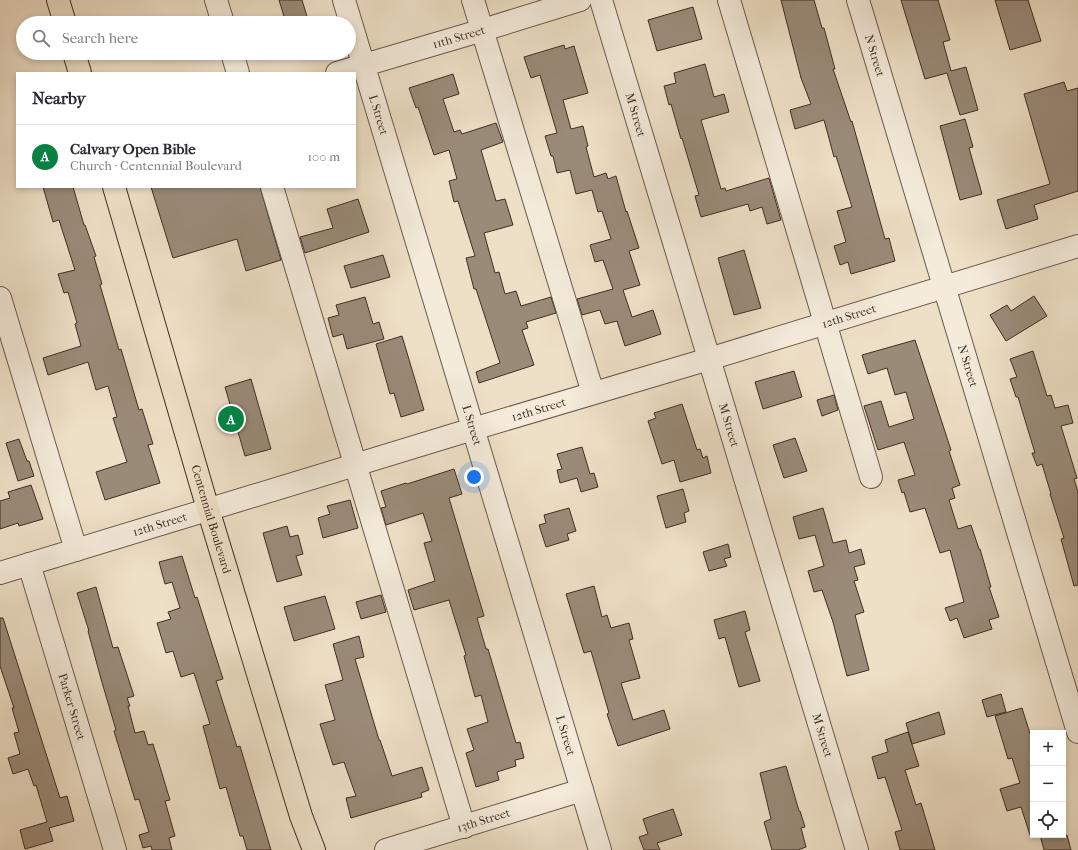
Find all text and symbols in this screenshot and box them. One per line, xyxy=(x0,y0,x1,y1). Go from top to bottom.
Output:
search box xyxy=(16,16,356,60)
street label: 11th Street xyxy=(431,23,487,51)
icon: search xyxy=(30,27,52,49)
text: Search here xyxy=(62,29,138,47)
street label: N Street xyxy=(862,33,888,79)
text: Nearby xyxy=(32,88,86,108)
street label: M Street xyxy=(622,91,649,139)
street label: L Street xyxy=(366,93,391,137)
text: Calvary Open Bible xyxy=(70,140,196,158)
text: A xyxy=(41,149,49,164)
text: 100 m xyxy=(307,149,340,164)
text: Church · Centennial Boulevard xyxy=(70,158,242,173)
street label: 12th Street xyxy=(820,301,878,331)
street label: N Street xyxy=(955,343,981,389)
street label: 12th Street xyxy=(510,395,568,424)
street label: M Street xyxy=(716,401,742,450)
street label: L Street xyxy=(459,403,485,448)
pin: A xyxy=(218,404,244,434)
street label: Centennial Boulevard xyxy=(188,463,234,576)
your location xyxy=(464,467,484,487)
street label: 12th Street xyxy=(131,509,189,539)
street label: Parker Street xyxy=(55,672,89,742)
street label: M Street xyxy=(809,712,836,760)
street label: L Street xyxy=(553,713,578,758)
map controls xyxy=(1030,730,1066,838)
button: + xyxy=(1030,730,1066,766)
button: − xyxy=(1030,766,1066,802)
button: locate xyxy=(1030,802,1066,838)
street label: 13th Street xyxy=(455,805,512,835)

